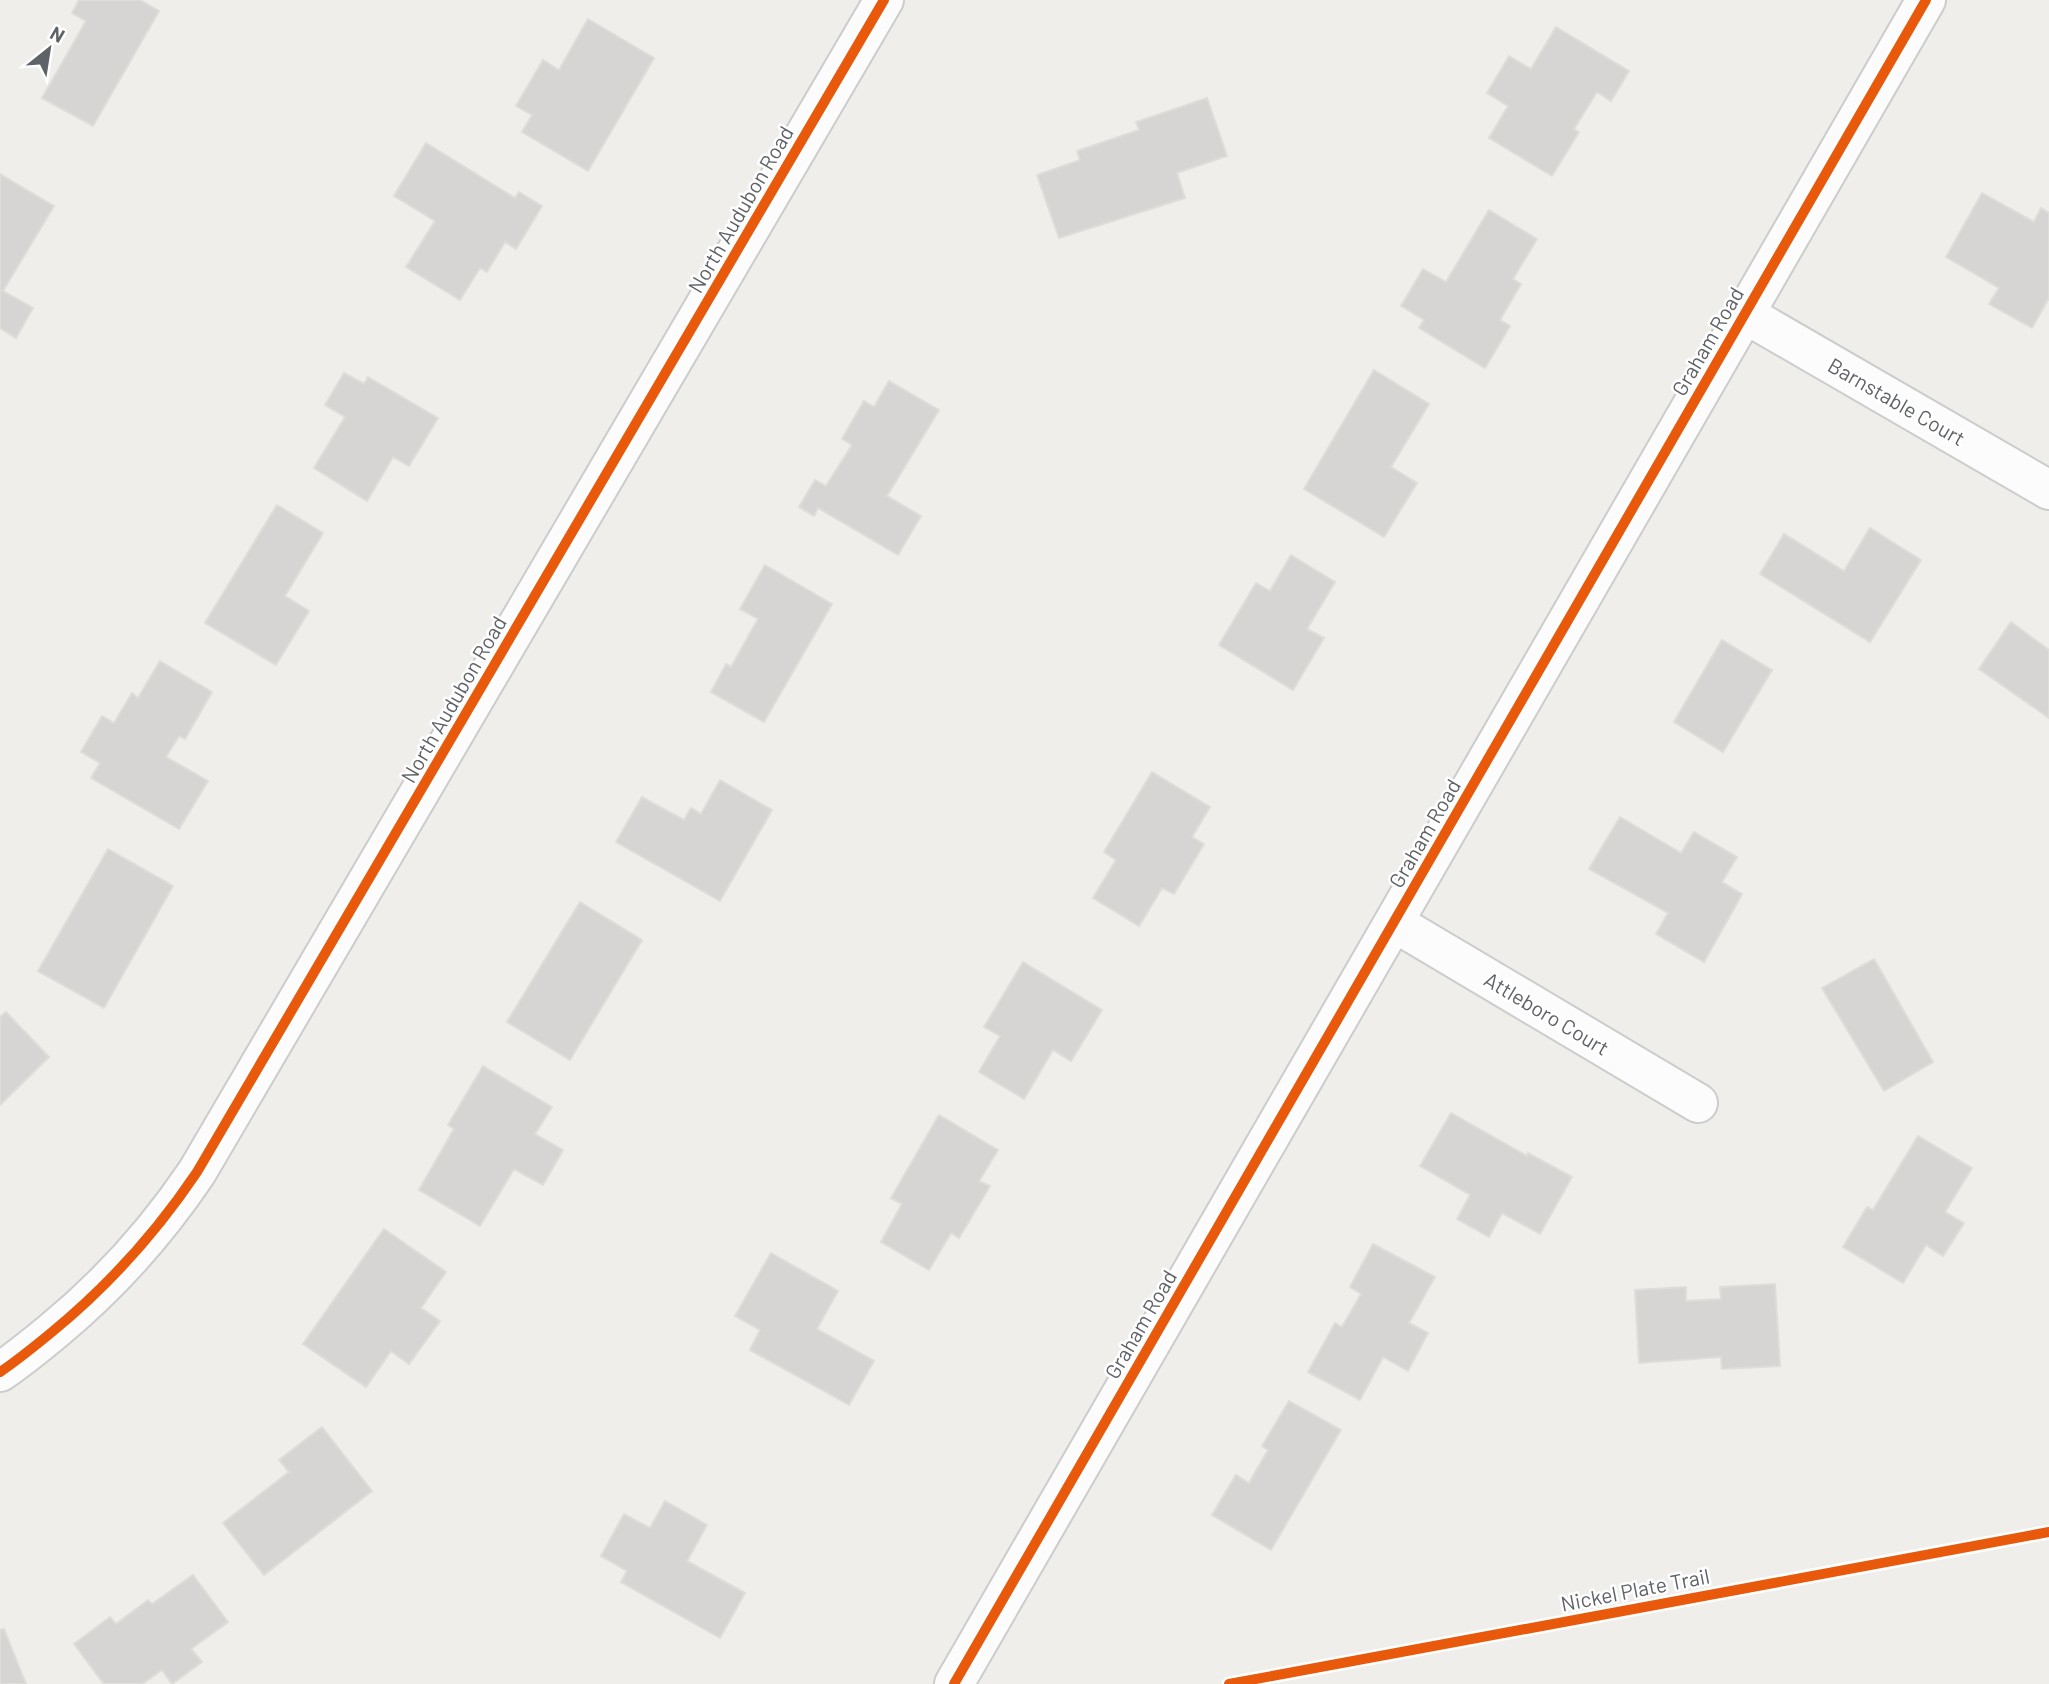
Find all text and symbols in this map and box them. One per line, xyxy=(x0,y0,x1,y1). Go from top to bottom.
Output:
north arrow xyxy=(14,14,84,84)
text: N xyxy=(47,21,69,47)
street label: North Audubon Road xyxy=(682,121,798,297)
street label: Graham Road xyxy=(1666,282,1748,400)
street label: Barnstable Court xyxy=(1824,352,1970,450)
street label: North Audubon Road xyxy=(395,611,511,787)
street label: Graham Road xyxy=(1383,774,1465,892)
street label: Attleboro Court xyxy=(1480,966,1614,1060)
street label: Graham Road xyxy=(1099,1265,1181,1383)
street label: Nickel Plate Trail xyxy=(1559,1562,1711,1616)

